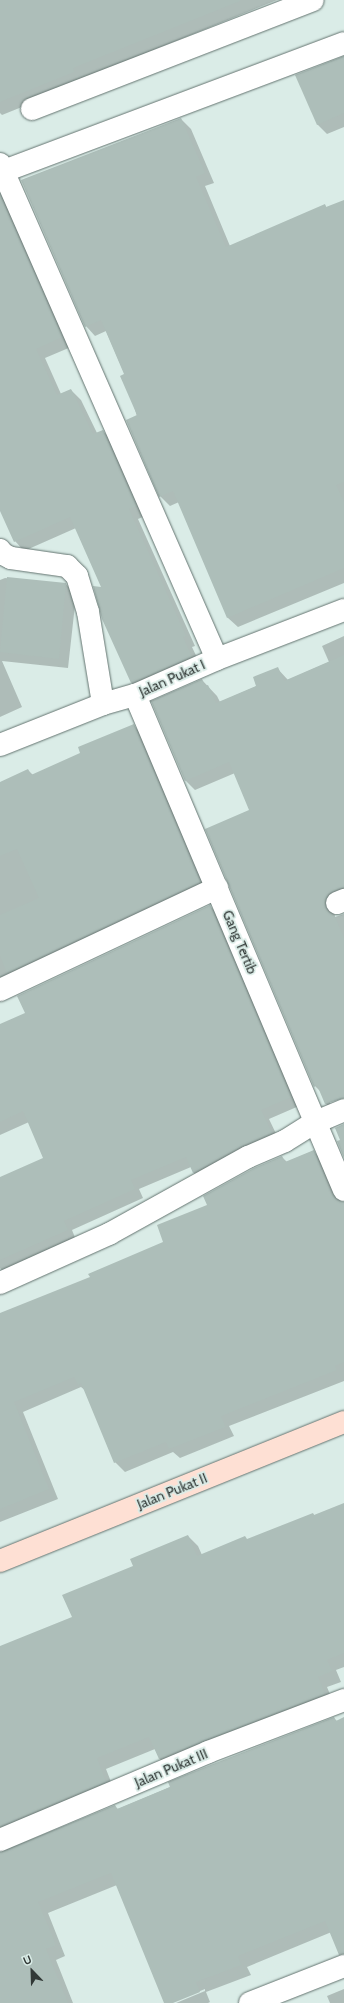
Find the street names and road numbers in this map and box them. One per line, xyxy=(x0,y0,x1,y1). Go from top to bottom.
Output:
street label: Jalan Pukat I xyxy=(136,656,208,700)
street label: Gang Tertib xyxy=(219,908,261,976)
street label: Jalan Pukat II xyxy=(134,1469,210,1513)
street label: Jalan Pukat III xyxy=(132,1745,210,1791)

